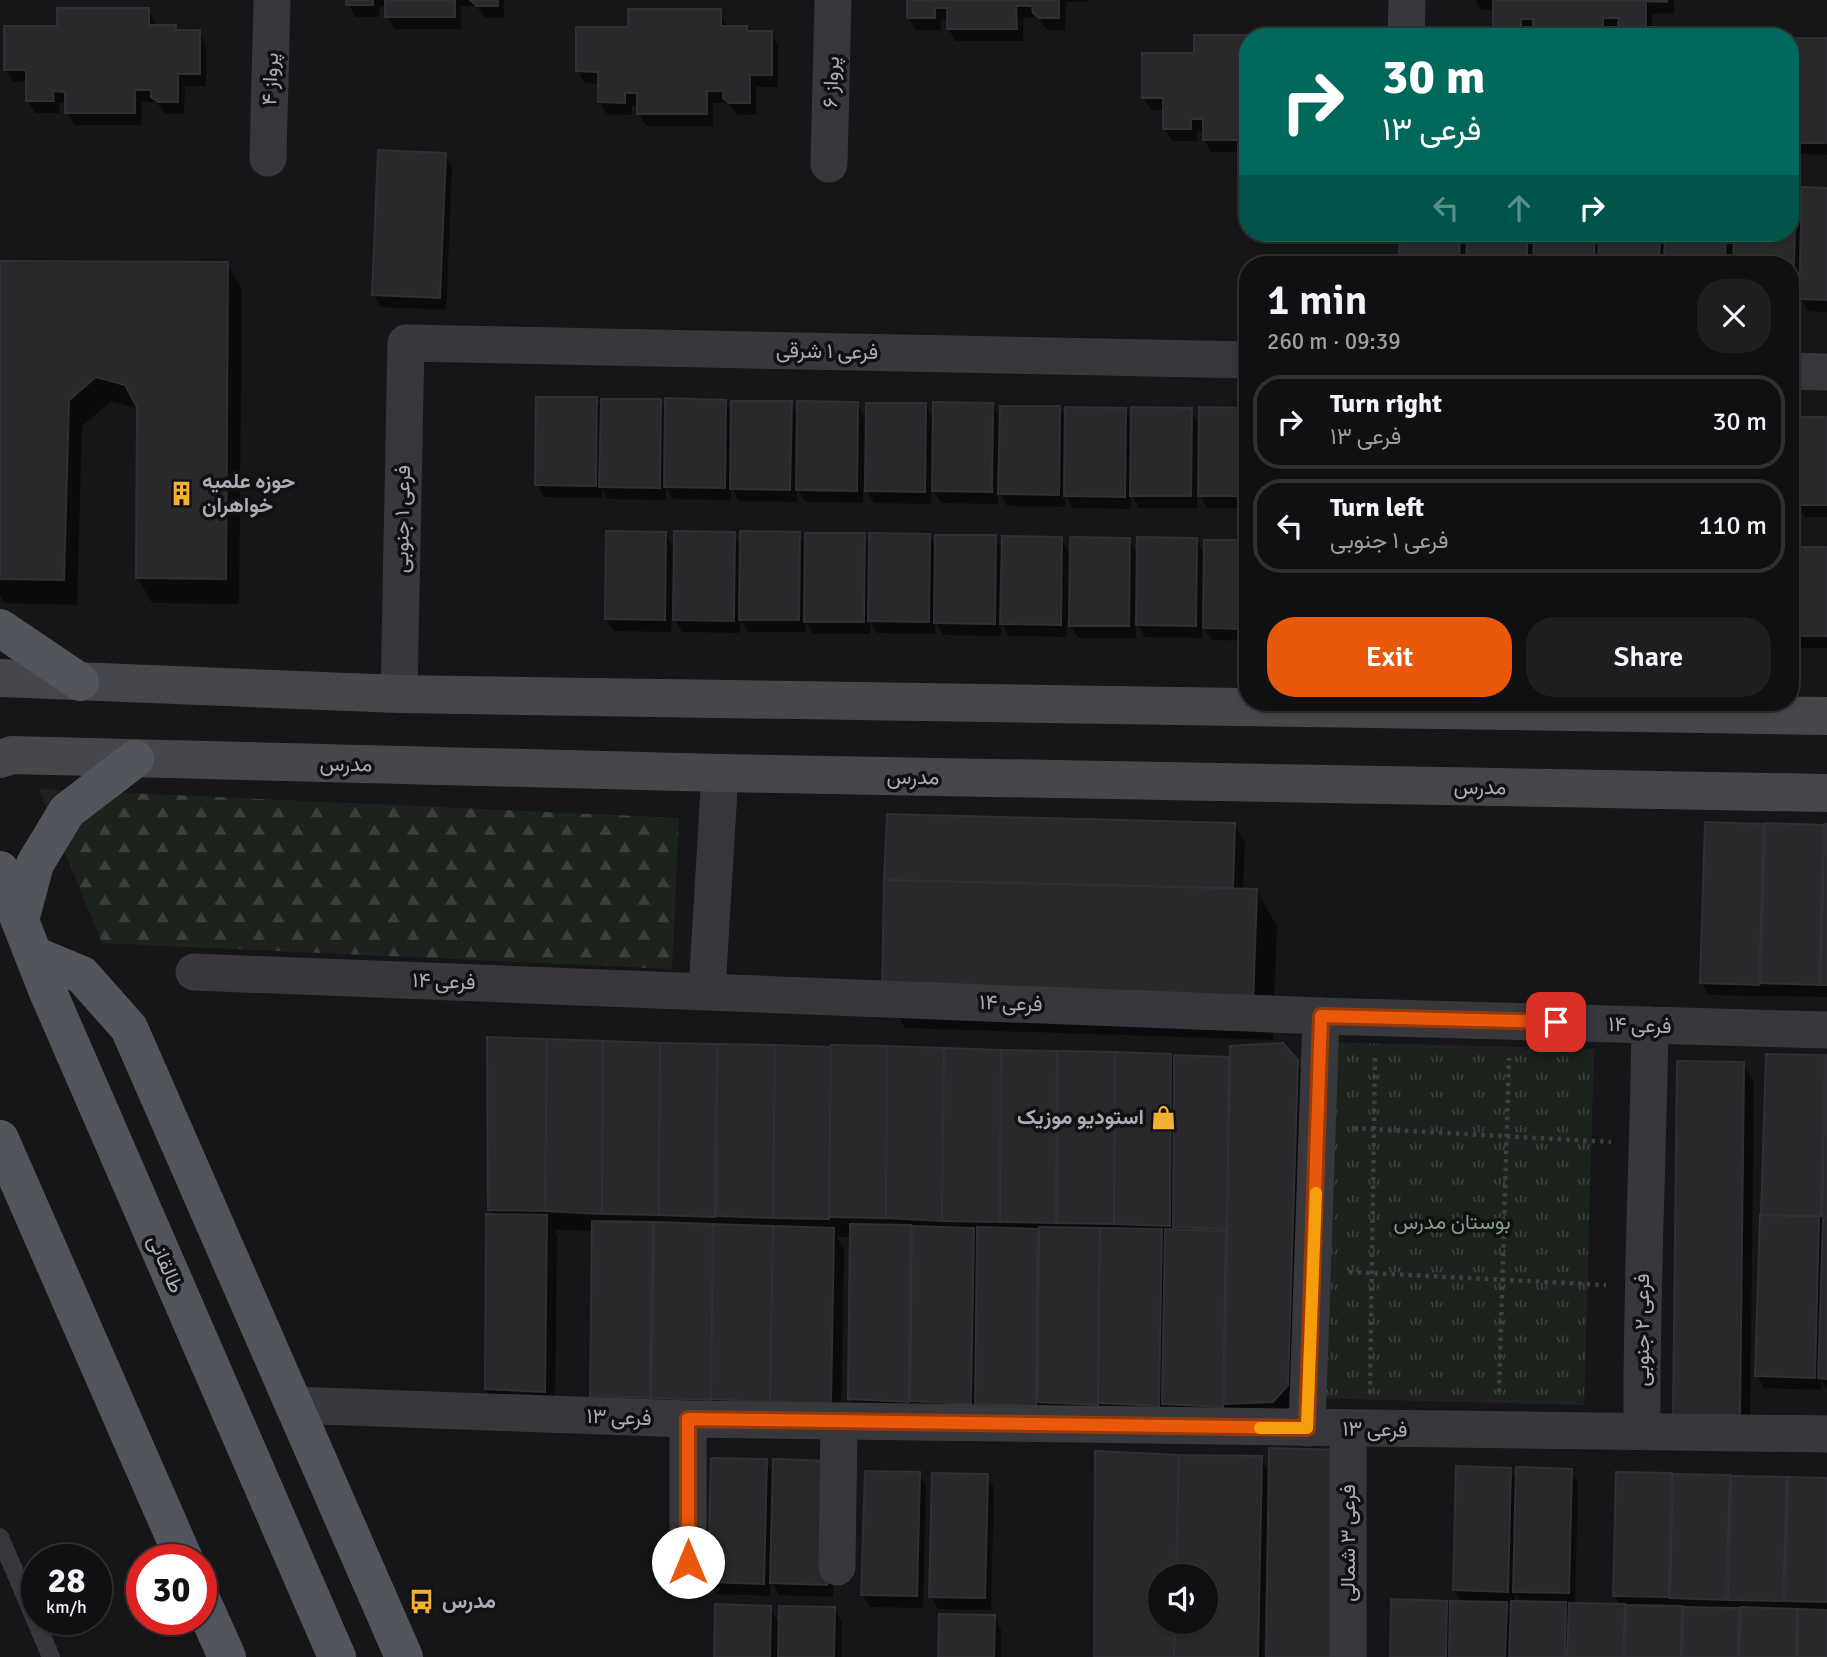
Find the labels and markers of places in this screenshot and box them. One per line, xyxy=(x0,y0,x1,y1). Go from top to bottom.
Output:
place label: حوزه علمیه خواهران xyxy=(202,468,295,518)
building icon: حوزه علمیه خواهران xyxy=(168,479,196,507)
pin xyxy=(1526,992,1586,1052)
shop icon: استودیو موزیک xyxy=(1150,1103,1178,1131)
place label: استودیو موزیک xyxy=(1017,1104,1144,1130)
bus stop icon: مدرس xyxy=(408,1587,436,1615)
place label: مدرس xyxy=(442,1588,496,1614)

